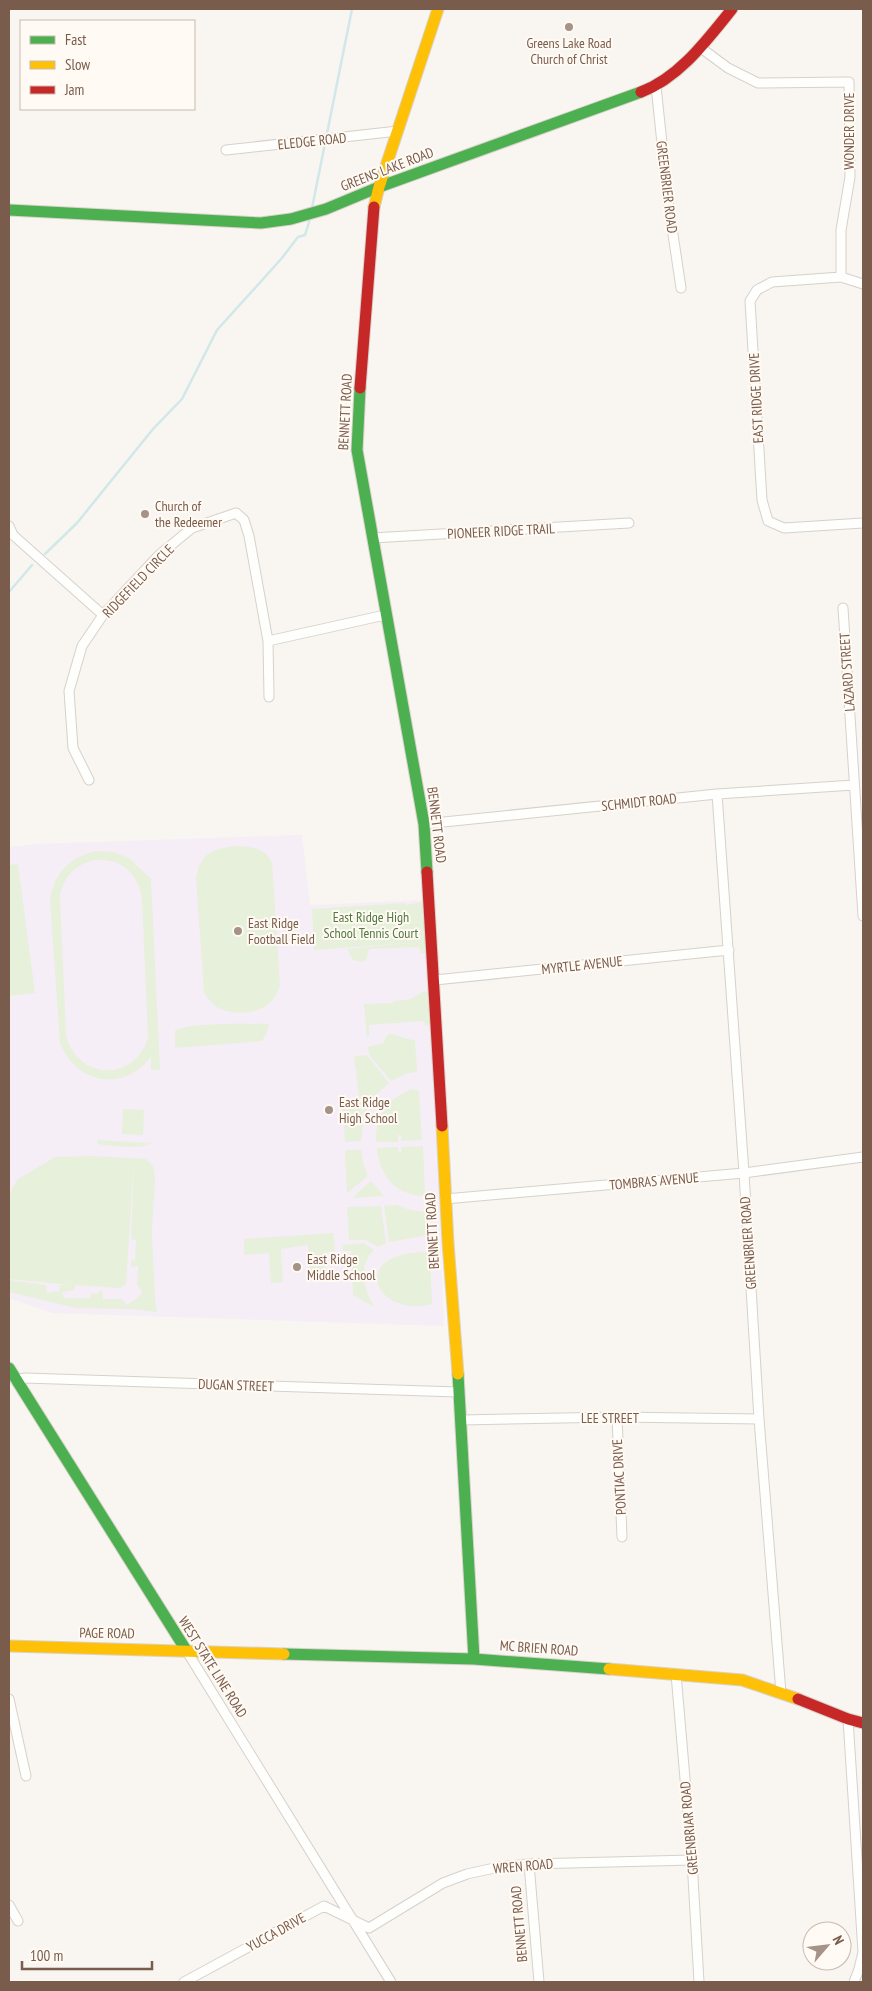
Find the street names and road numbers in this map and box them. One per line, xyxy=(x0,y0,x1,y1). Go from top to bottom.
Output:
street label: WONDER DRIVE xyxy=(840,92,858,170)
street label: ELEDGE ROAD xyxy=(277,128,347,154)
street label: GREENBRIER ROAD xyxy=(652,140,682,234)
street label: GREENS LAKE ROAD xyxy=(338,143,436,195)
street label: EAST RIDGE DRIVE xyxy=(745,352,767,444)
street label: BENNETT ROAD xyxy=(334,373,356,451)
street label: PIONEER RIDGE TRAIL xyxy=(447,519,555,543)
street label: RIDGEFIELD CIRCLE xyxy=(98,540,178,622)
street label: LAZARD STREET xyxy=(835,631,859,712)
street label: BENNETT ROAD xyxy=(423,786,451,864)
street label: SCHMIDT ROAD xyxy=(601,789,677,815)
street label: MYRTLE AVENUE xyxy=(541,952,623,978)
street label: TOMBRAS AVENUE xyxy=(608,1168,700,1194)
street label: BENNETT ROAD xyxy=(421,1192,443,1270)
street label: GREENBRIER ROAD xyxy=(736,1196,760,1290)
street label: DUGAN STREET xyxy=(198,1375,275,1395)
street label: LEE STREET xyxy=(581,1409,640,1427)
street label: PONTIAC DRIVE xyxy=(608,1439,630,1515)
street label: WEST STATE LINE ROAD xyxy=(175,1613,251,1721)
street label: PAGE ROAD xyxy=(79,1624,135,1642)
street label: MC BRIEN ROAD xyxy=(499,1636,579,1660)
street label: GREENBRIAR ROAD xyxy=(676,1781,702,1875)
street label: WREN ROAD xyxy=(492,1854,554,1878)
street label: BENNETT ROAD xyxy=(507,1885,531,1963)
street label: YUCCA DRIVE xyxy=(243,1908,309,1956)

